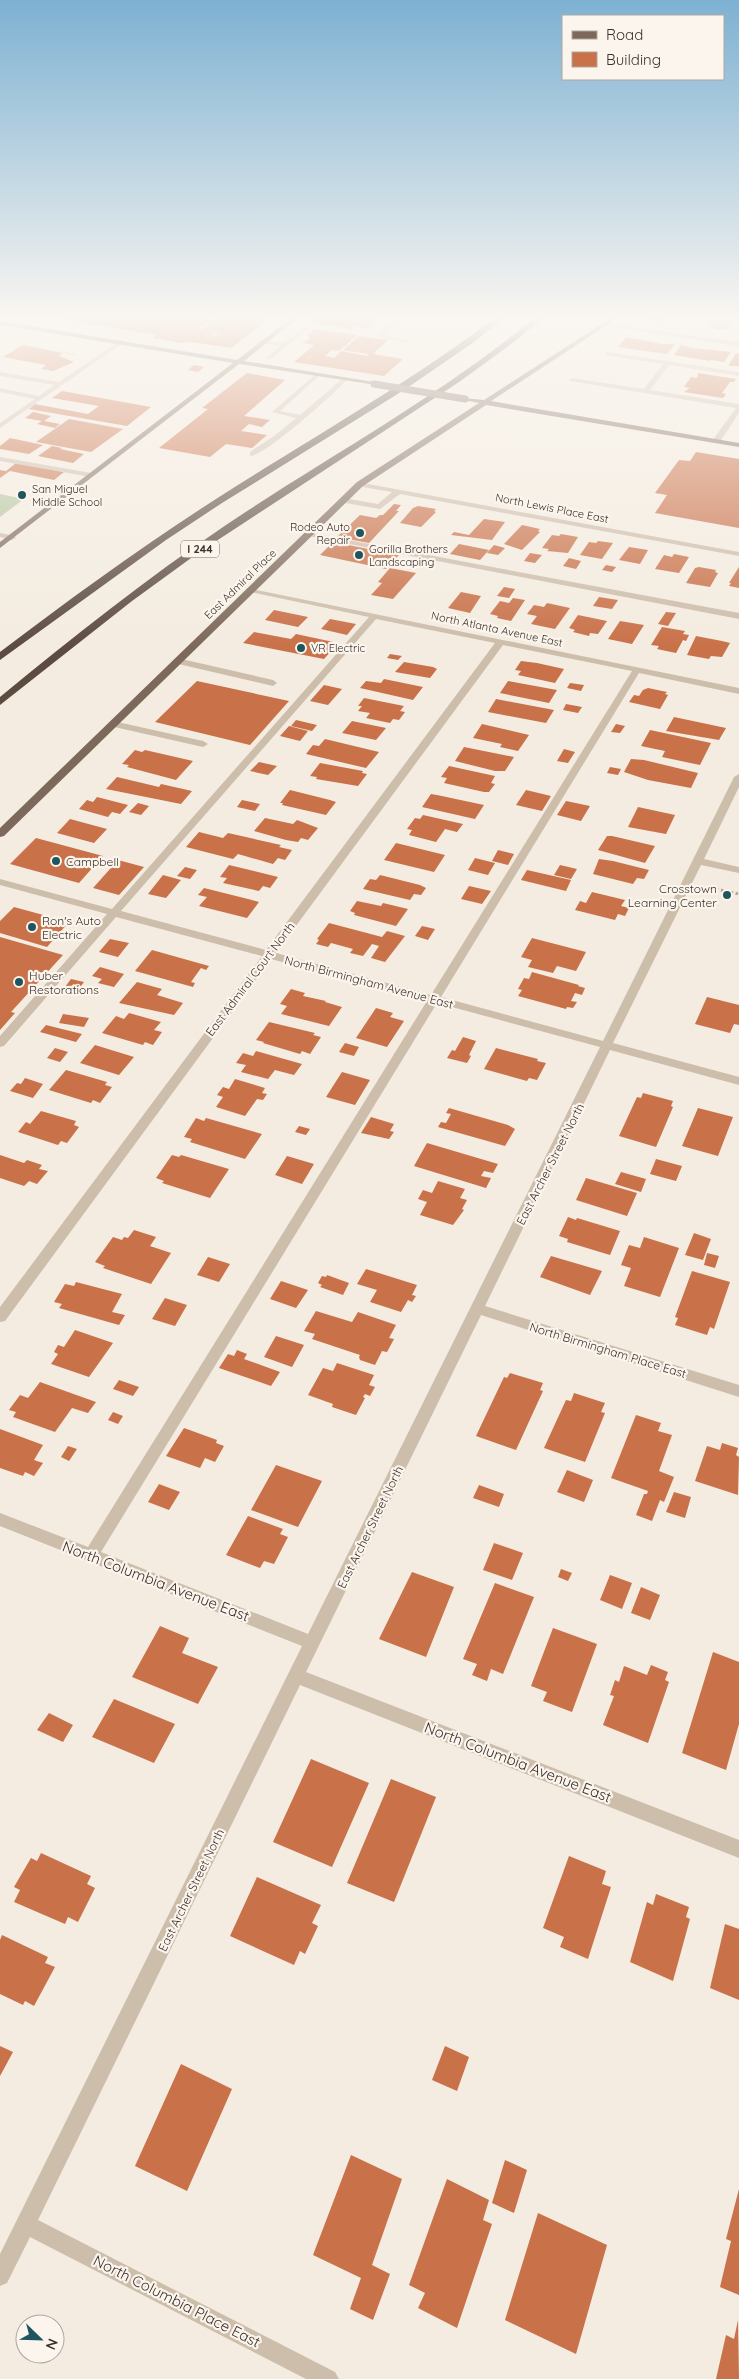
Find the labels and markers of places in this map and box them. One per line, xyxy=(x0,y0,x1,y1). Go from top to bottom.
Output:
place label: San Miguel Middle School xyxy=(32,482,102,509)
marker: San Miguel Middle School xyxy=(16,489,28,501)
place label: Rodeo Auto Repair xyxy=(290,520,351,547)
marker: Rodeo Auto Repair xyxy=(354,527,366,539)
place label: Gorilla Brothers Landscaping xyxy=(369,542,448,569)
marker: Gorilla Brothers Landscaping xyxy=(353,549,365,561)
place label: VR Electric xyxy=(311,641,366,655)
marker: VR Electric xyxy=(295,642,307,654)
place label: Campbell xyxy=(66,854,119,869)
marker: Campbell xyxy=(50,855,62,867)
place label: Crosstown Learning Center xyxy=(628,881,717,910)
marker: Crosstown Learning Center xyxy=(721,889,733,901)
place label: Ron's Auto Electric xyxy=(42,913,101,942)
marker: Ron's Auto Electric xyxy=(26,921,38,933)
place label: Huber Restorations xyxy=(29,968,99,997)
marker: Huber Restorations xyxy=(13,976,25,988)

